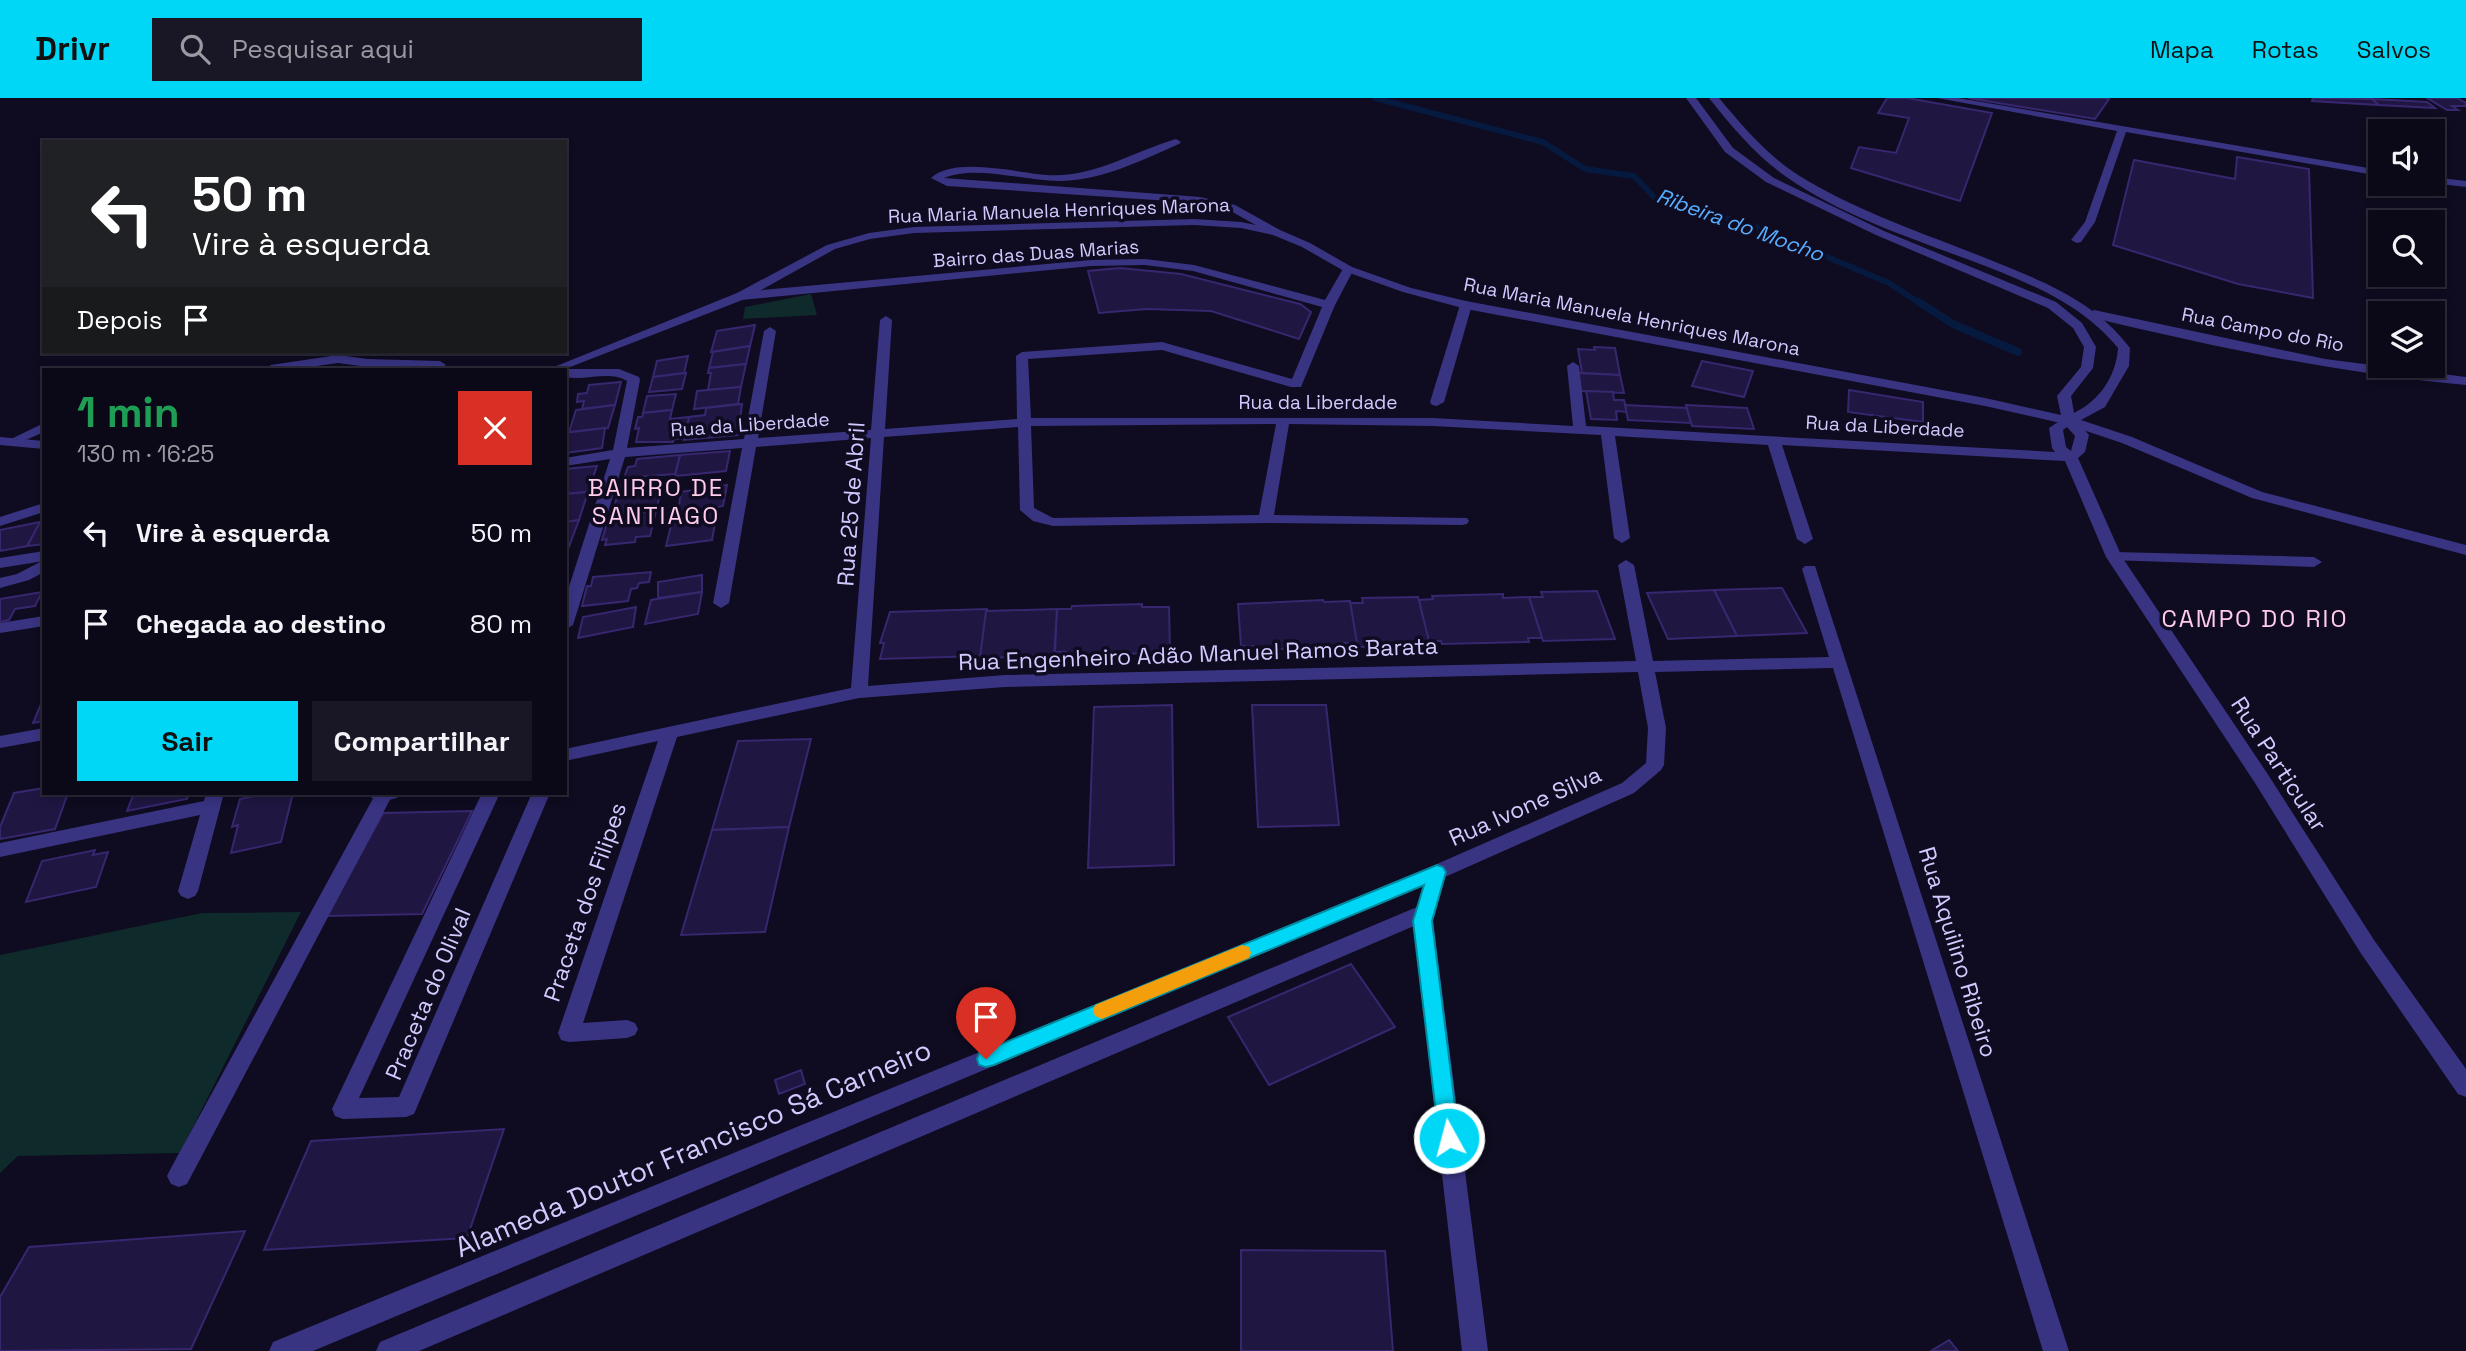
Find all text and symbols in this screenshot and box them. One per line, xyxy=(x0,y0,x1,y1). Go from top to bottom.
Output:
search box xyxy=(152,18,642,81)
text: Drivr xyxy=(35,28,110,70)
icon: search xyxy=(176,30,214,68)
text: Pesquisar aqui xyxy=(232,32,414,66)
text: Mapa xyxy=(2150,34,2214,65)
text: Rotas xyxy=(2252,34,2319,65)
text: Salvos xyxy=(2357,34,2431,65)
map controls xyxy=(2368,119,2445,378)
button: sound xyxy=(2368,119,2445,196)
text: 50 m xyxy=(192,163,307,225)
icon: left xyxy=(77,168,168,259)
water label: Ribeira do Mocho xyxy=(1653,182,1828,268)
street label: Rua Maria Manuela Henriques Marona xyxy=(888,192,1231,229)
button: search xyxy=(2368,210,2445,287)
text: Vire à esquerda xyxy=(192,224,430,264)
street label: Bairro das Duas Marias xyxy=(932,234,1140,273)
street label: Rua Maria Manuela Henriques Marona xyxy=(1462,272,1802,361)
icon: arrive xyxy=(177,301,215,339)
street label: Rua Campo do Rio xyxy=(2180,301,2346,358)
button: layers xyxy=(2368,301,2445,378)
text: Depois xyxy=(77,303,163,337)
text: 1 min xyxy=(77,386,180,439)
street label: Rua da Liberdade xyxy=(1238,390,1398,415)
button: close xyxy=(458,391,532,465)
street label: Rua da Liberdade xyxy=(670,406,830,443)
street label: Rua da Liberdade xyxy=(1805,410,1965,443)
street label: Rua 25 de Abril xyxy=(830,421,872,587)
text: 130 m · 16:25 xyxy=(77,439,214,469)
district label: BAIRRO DE SANTIAGO xyxy=(588,472,724,531)
icon: left xyxy=(77,514,115,552)
text: Vire à esquerda xyxy=(136,516,330,550)
text: 50 m xyxy=(471,516,532,550)
district label: CAMPO DO RIO xyxy=(2162,603,2348,634)
icon: arrive xyxy=(77,605,115,643)
text: Chegada ao destino xyxy=(136,607,386,641)
text: 80 m xyxy=(470,607,532,641)
street label: Rua Engenheiro Adão Manuel Ramos Barata xyxy=(958,631,1438,677)
street label: Rua Particular xyxy=(2224,691,2334,837)
button: Sair xyxy=(77,701,298,781)
button: Compartilhar xyxy=(312,701,532,781)
street label: Rua Ivone Silva xyxy=(1444,759,1606,853)
street label: Praceta dos Filipes xyxy=(537,799,633,1005)
street label: Rua Aquilino Ribeiro xyxy=(1912,843,2004,1061)
street label: Praceta do Olival xyxy=(378,903,478,1085)
pin xyxy=(956,987,1016,1059)
icon: arrive xyxy=(967,998,1005,1036)
street label: Alameda Doutor Francisco Sá Carneiro xyxy=(449,1031,937,1265)
position arrow xyxy=(1412,1101,1486,1175)

